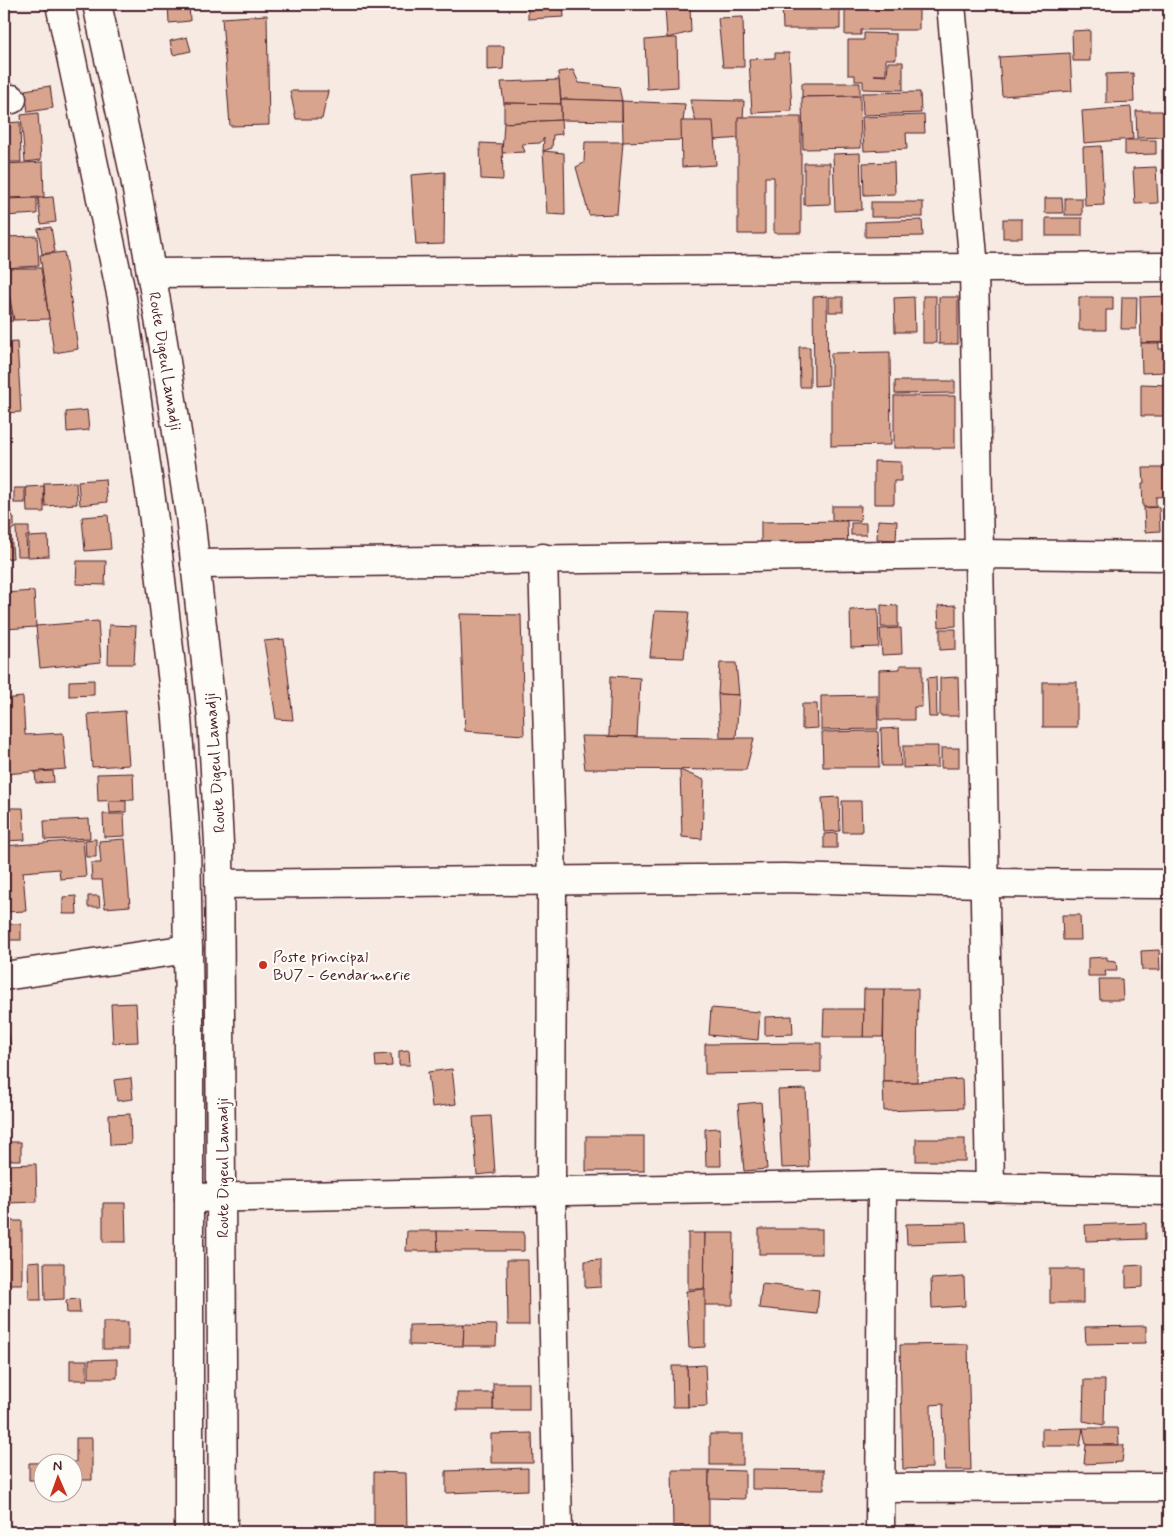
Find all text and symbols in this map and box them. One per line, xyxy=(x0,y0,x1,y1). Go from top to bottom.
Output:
street label: Route Digeul Lamadji xyxy=(143,290,186,432)
street label: Route Digeul Lamadji xyxy=(200,692,231,834)
place label: Poste principal BU7 - Gendarmerie xyxy=(273,947,411,986)
marker: Poste principal BU7 - Gendarmerie xyxy=(257,959,269,971)
street label: Route Digeul Lamadji xyxy=(213,1098,234,1238)
north arrow xyxy=(32,1454,82,1504)
text: N xyxy=(53,1457,63,1475)

